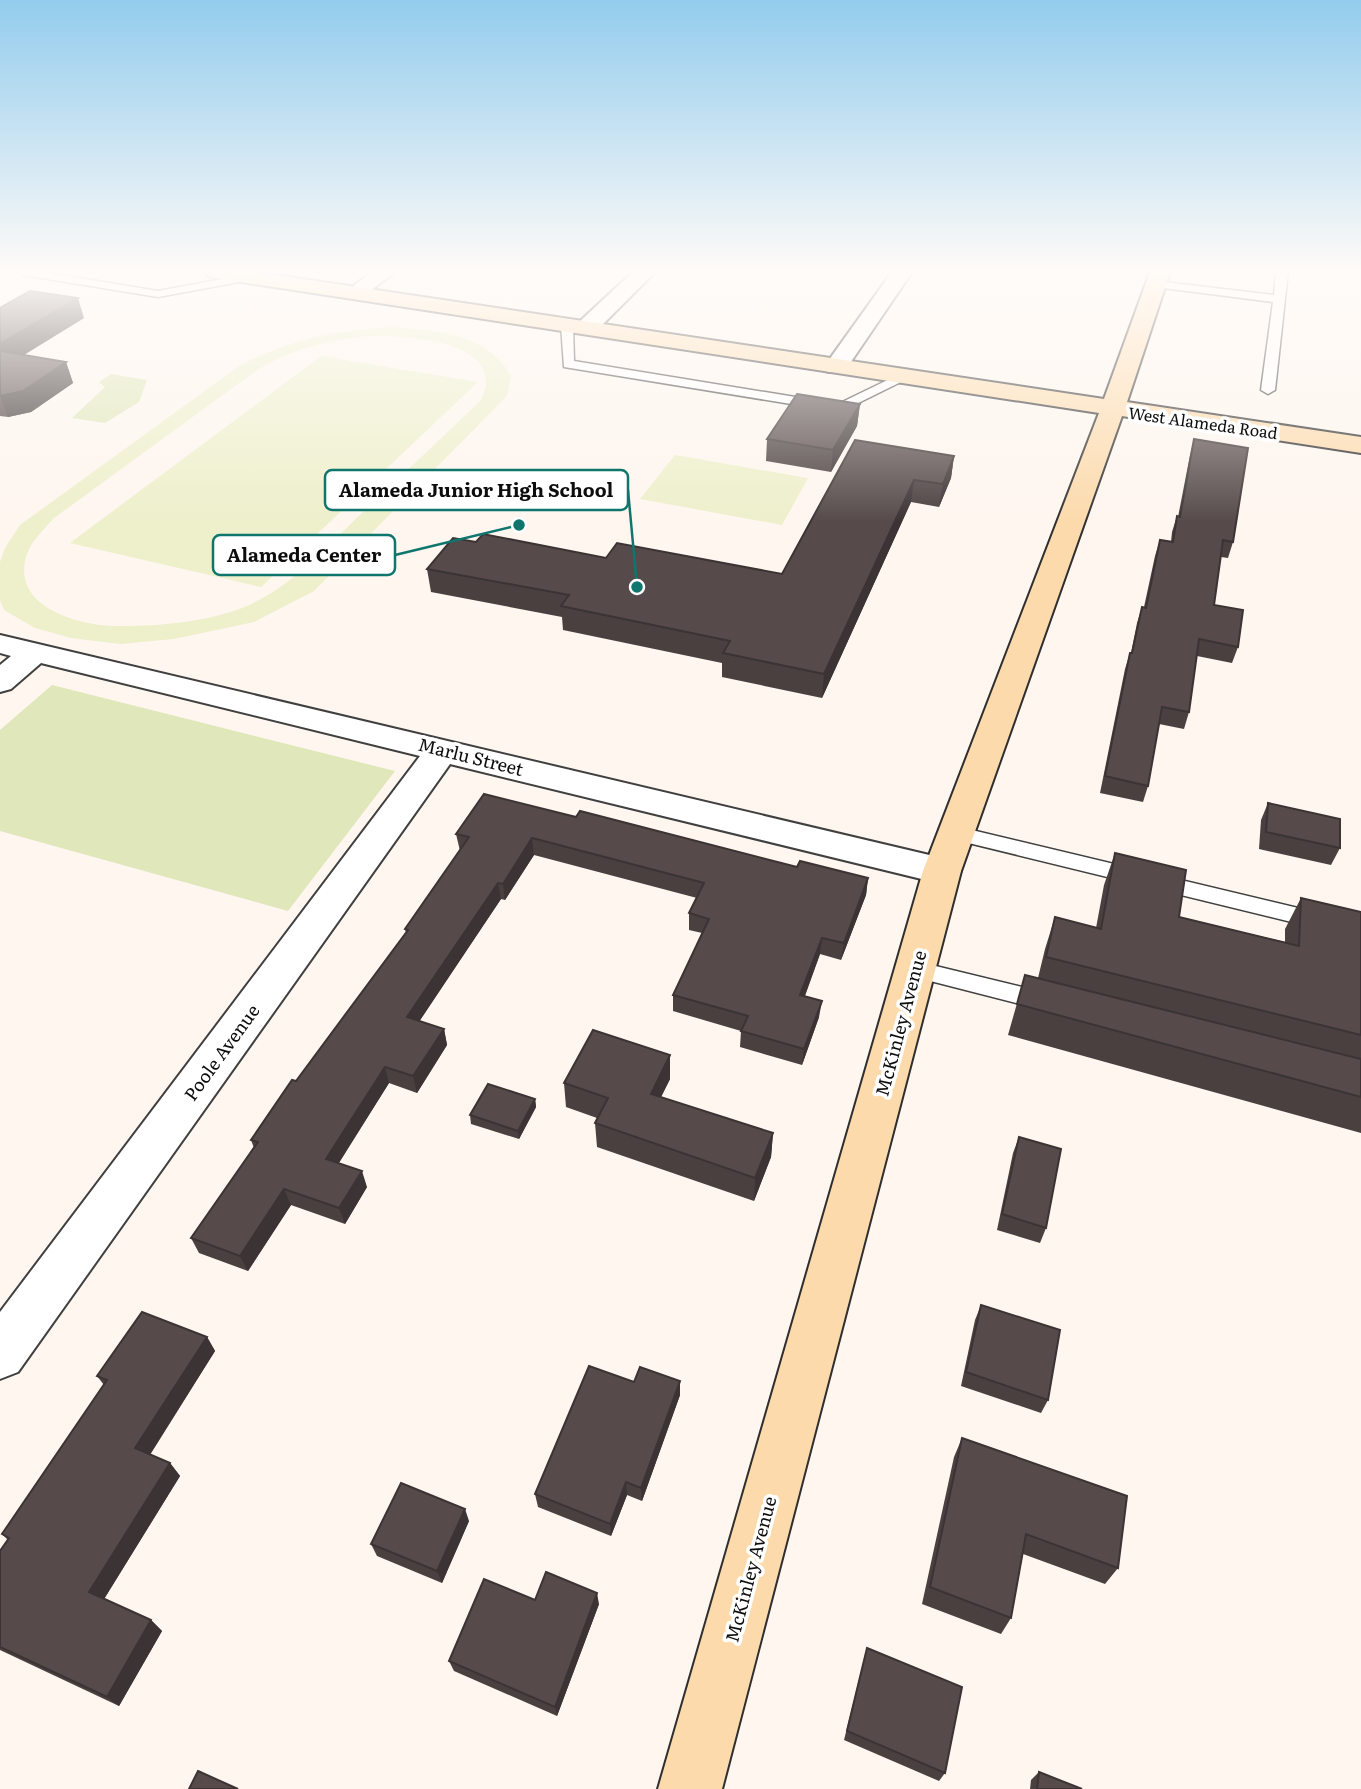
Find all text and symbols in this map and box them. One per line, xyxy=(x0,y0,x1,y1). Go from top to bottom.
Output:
street label: West Alameda Road xyxy=(1127,400,1279,444)
callout: Alameda Junior High School xyxy=(325,470,628,510)
text: Alameda Junior High School xyxy=(339,475,613,503)
callout: Alameda Center xyxy=(213,535,395,575)
text: Alameda Center xyxy=(227,540,382,568)
street label: Marlu Street xyxy=(416,730,527,782)
street label: McKinley Avenue xyxy=(868,947,932,1099)
street label: Poole Avenue xyxy=(177,998,265,1106)
street label: McKinley Avenue xyxy=(718,1493,782,1645)

